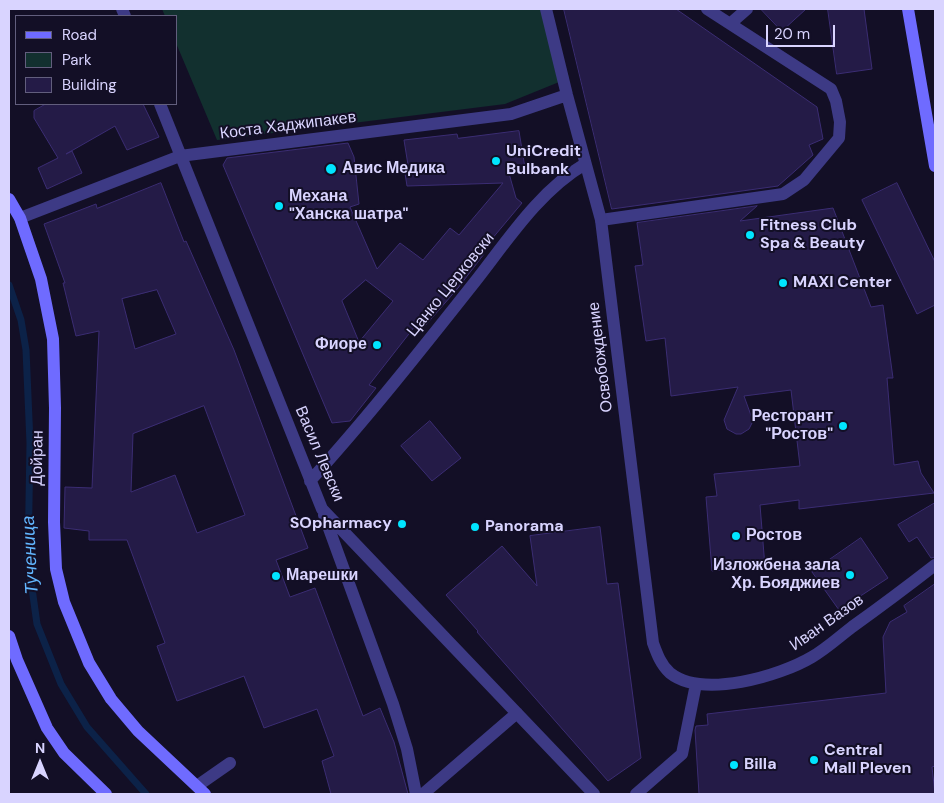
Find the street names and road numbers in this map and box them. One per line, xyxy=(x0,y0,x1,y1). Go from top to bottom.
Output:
street label: Коста Хаджипакев xyxy=(219,108,357,144)
street label: Цанко Церковски xyxy=(403,229,499,341)
street label: Освобождение xyxy=(585,301,617,413)
street label: Васил Левски xyxy=(290,403,348,505)
street label: Дойран xyxy=(28,430,48,486)
street label: Иван Вазов xyxy=(786,591,868,655)

